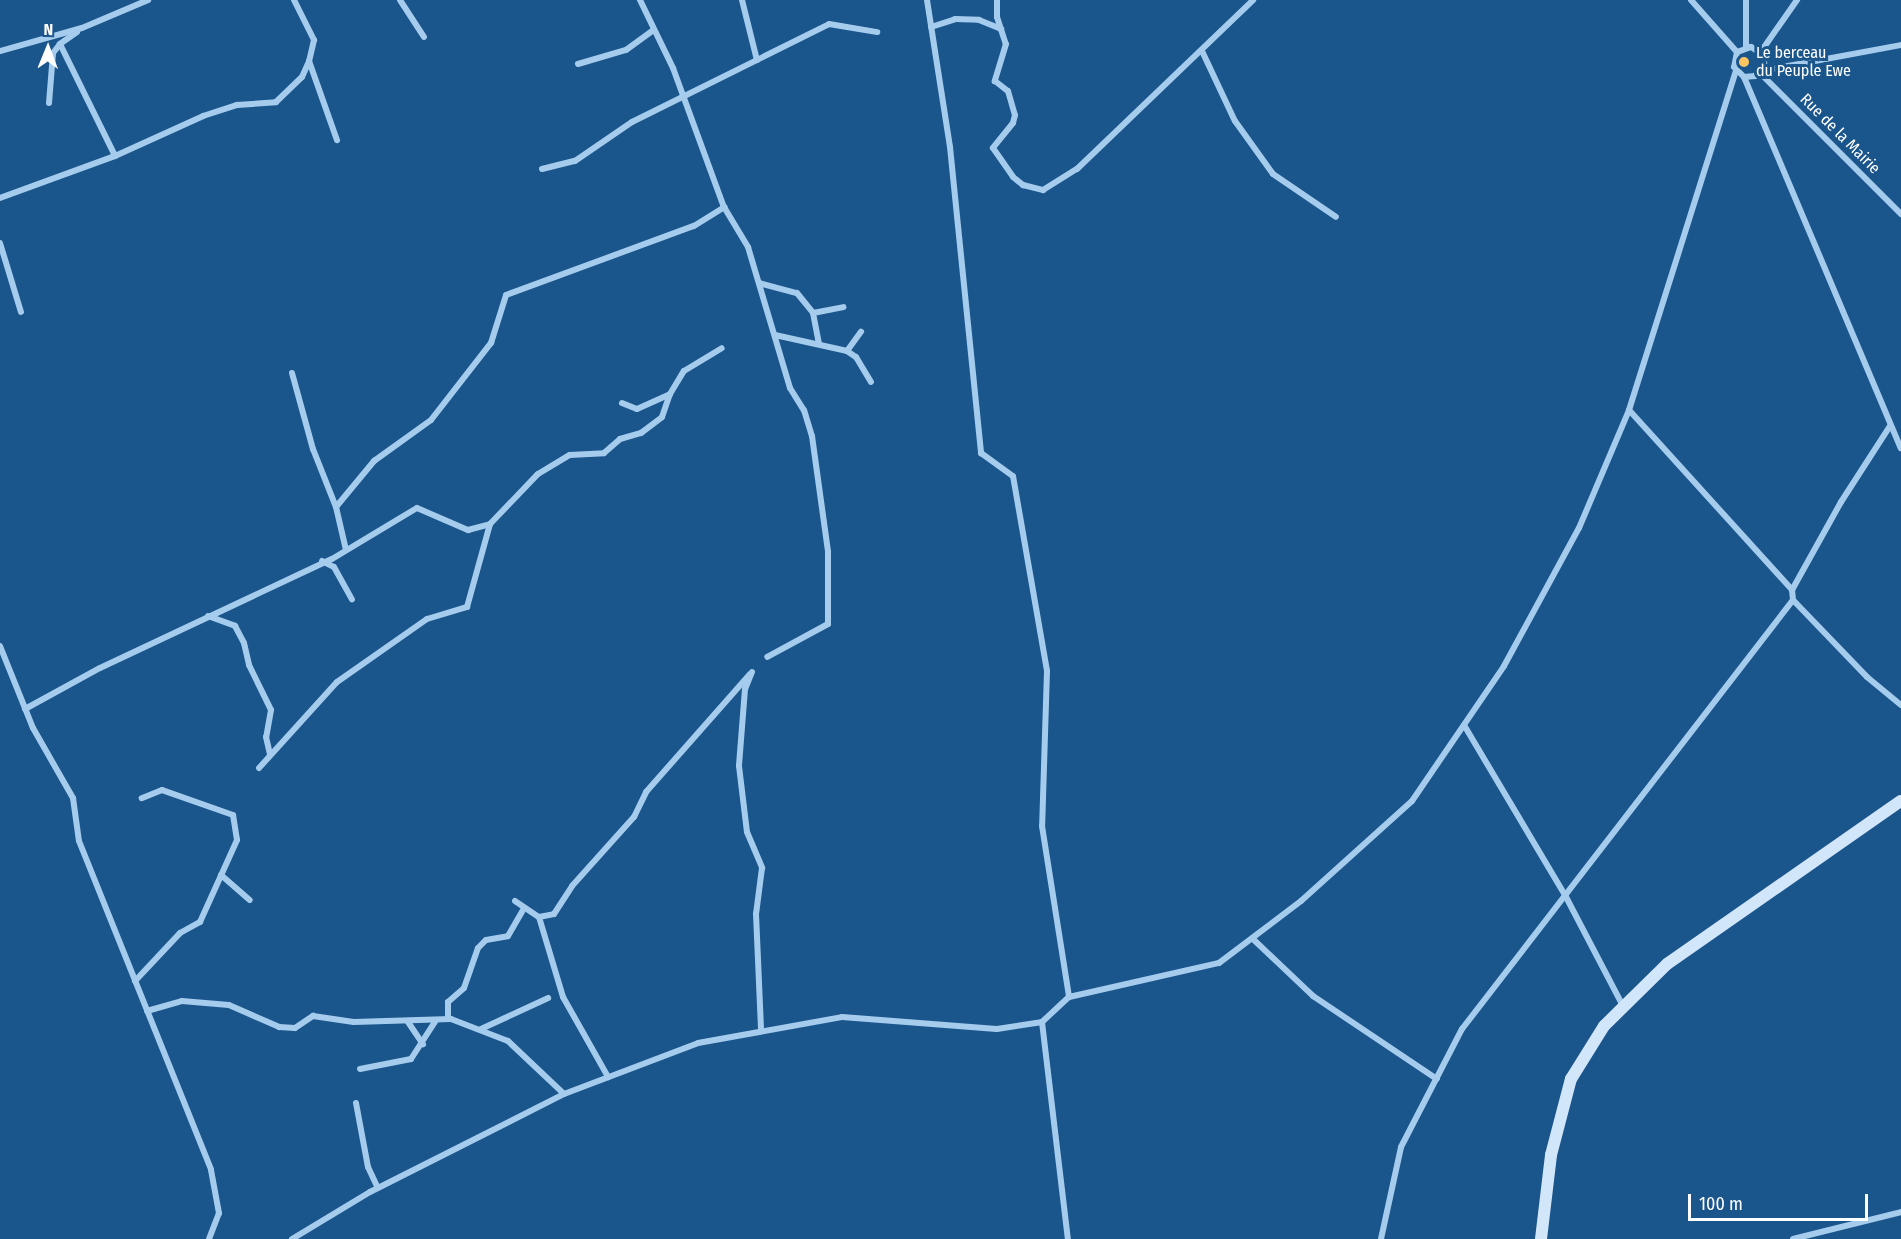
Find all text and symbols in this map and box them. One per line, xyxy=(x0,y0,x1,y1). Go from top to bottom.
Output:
north arrow xyxy=(18,18,78,78)
text: N xyxy=(43,20,53,39)
place label: Le berceau du Peuple Ewe xyxy=(1756,43,1851,81)
marker: Le berceau du Peuple Ewe xyxy=(1737,55,1751,69)
street label: Rue de la Mairie xyxy=(1796,90,1884,178)
scale bar xyxy=(1691,1182,1871,1220)
text: 100 m xyxy=(1699,1193,1743,1215)

